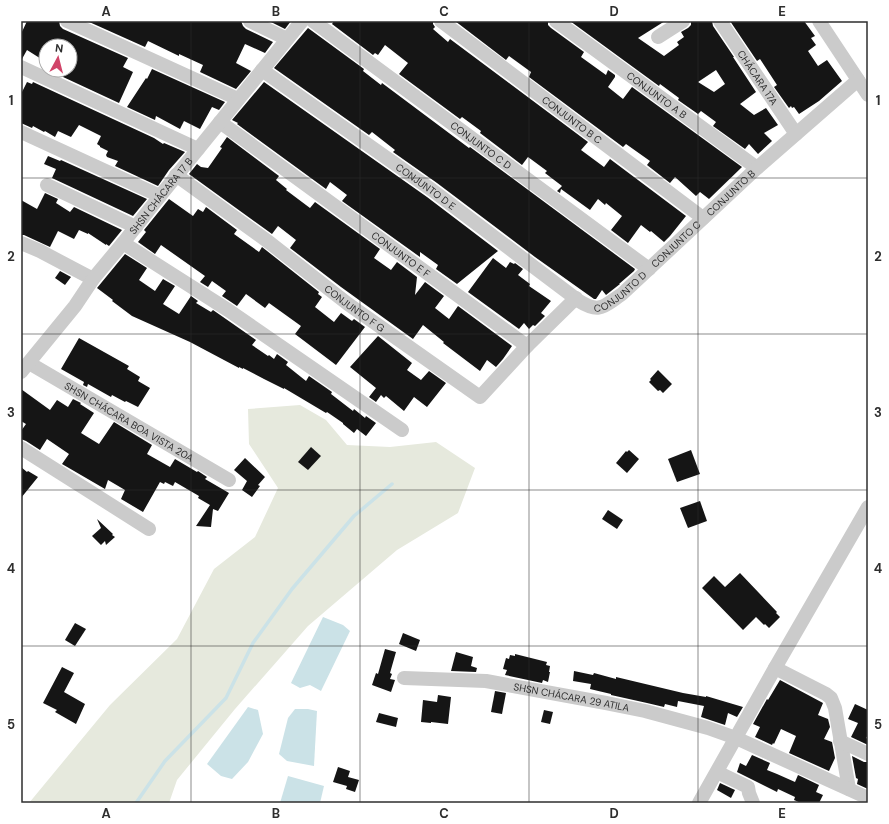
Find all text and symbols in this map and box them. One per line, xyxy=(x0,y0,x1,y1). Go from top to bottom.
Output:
text: A xyxy=(101,3,111,20)
text: B xyxy=(272,3,280,20)
text: C xyxy=(439,3,449,20)
text: D xyxy=(609,3,619,20)
text: E xyxy=(778,3,786,20)
north arrow xyxy=(38,38,78,78)
text: N xyxy=(54,41,64,56)
street label: CHÁCARA 17A xyxy=(734,48,781,108)
street label: CONJUNTO A B xyxy=(624,69,689,122)
text: 1 xyxy=(9,92,13,109)
text: 1 xyxy=(876,92,880,109)
street label: CONJUNTO B C xyxy=(539,93,604,147)
street label: CONJUNTO C D xyxy=(448,119,514,172)
street label: SHSN CHÁCARA 17 B xyxy=(126,155,196,237)
street label: CONJUNTO D E xyxy=(393,160,459,213)
street label: CONJUNTO B xyxy=(704,167,758,219)
street label: CONJUNTO C xyxy=(648,218,704,271)
street label: CONJUNTO E F xyxy=(369,229,433,281)
text: 2 xyxy=(7,248,15,265)
text: 2 xyxy=(874,248,882,265)
street label: CONJUNTO D xyxy=(594,268,649,315)
street label: CONJUNTO F G xyxy=(322,282,387,335)
street label: SHSN CHÁCARA BOA VISTA 20A xyxy=(62,379,196,465)
text: 3 xyxy=(7,404,15,421)
text: 3 xyxy=(874,404,882,421)
text: 4 xyxy=(7,560,15,577)
text: 4 xyxy=(874,560,882,577)
street label: SHSN CHÁCARA 29 ATILA xyxy=(512,680,631,715)
text: 5 xyxy=(7,716,15,733)
text: 5 xyxy=(874,716,882,733)
text: A xyxy=(101,805,111,822)
text: B xyxy=(272,805,280,822)
text: C xyxy=(439,805,449,822)
text: D xyxy=(609,805,619,822)
text: E xyxy=(778,805,786,822)

